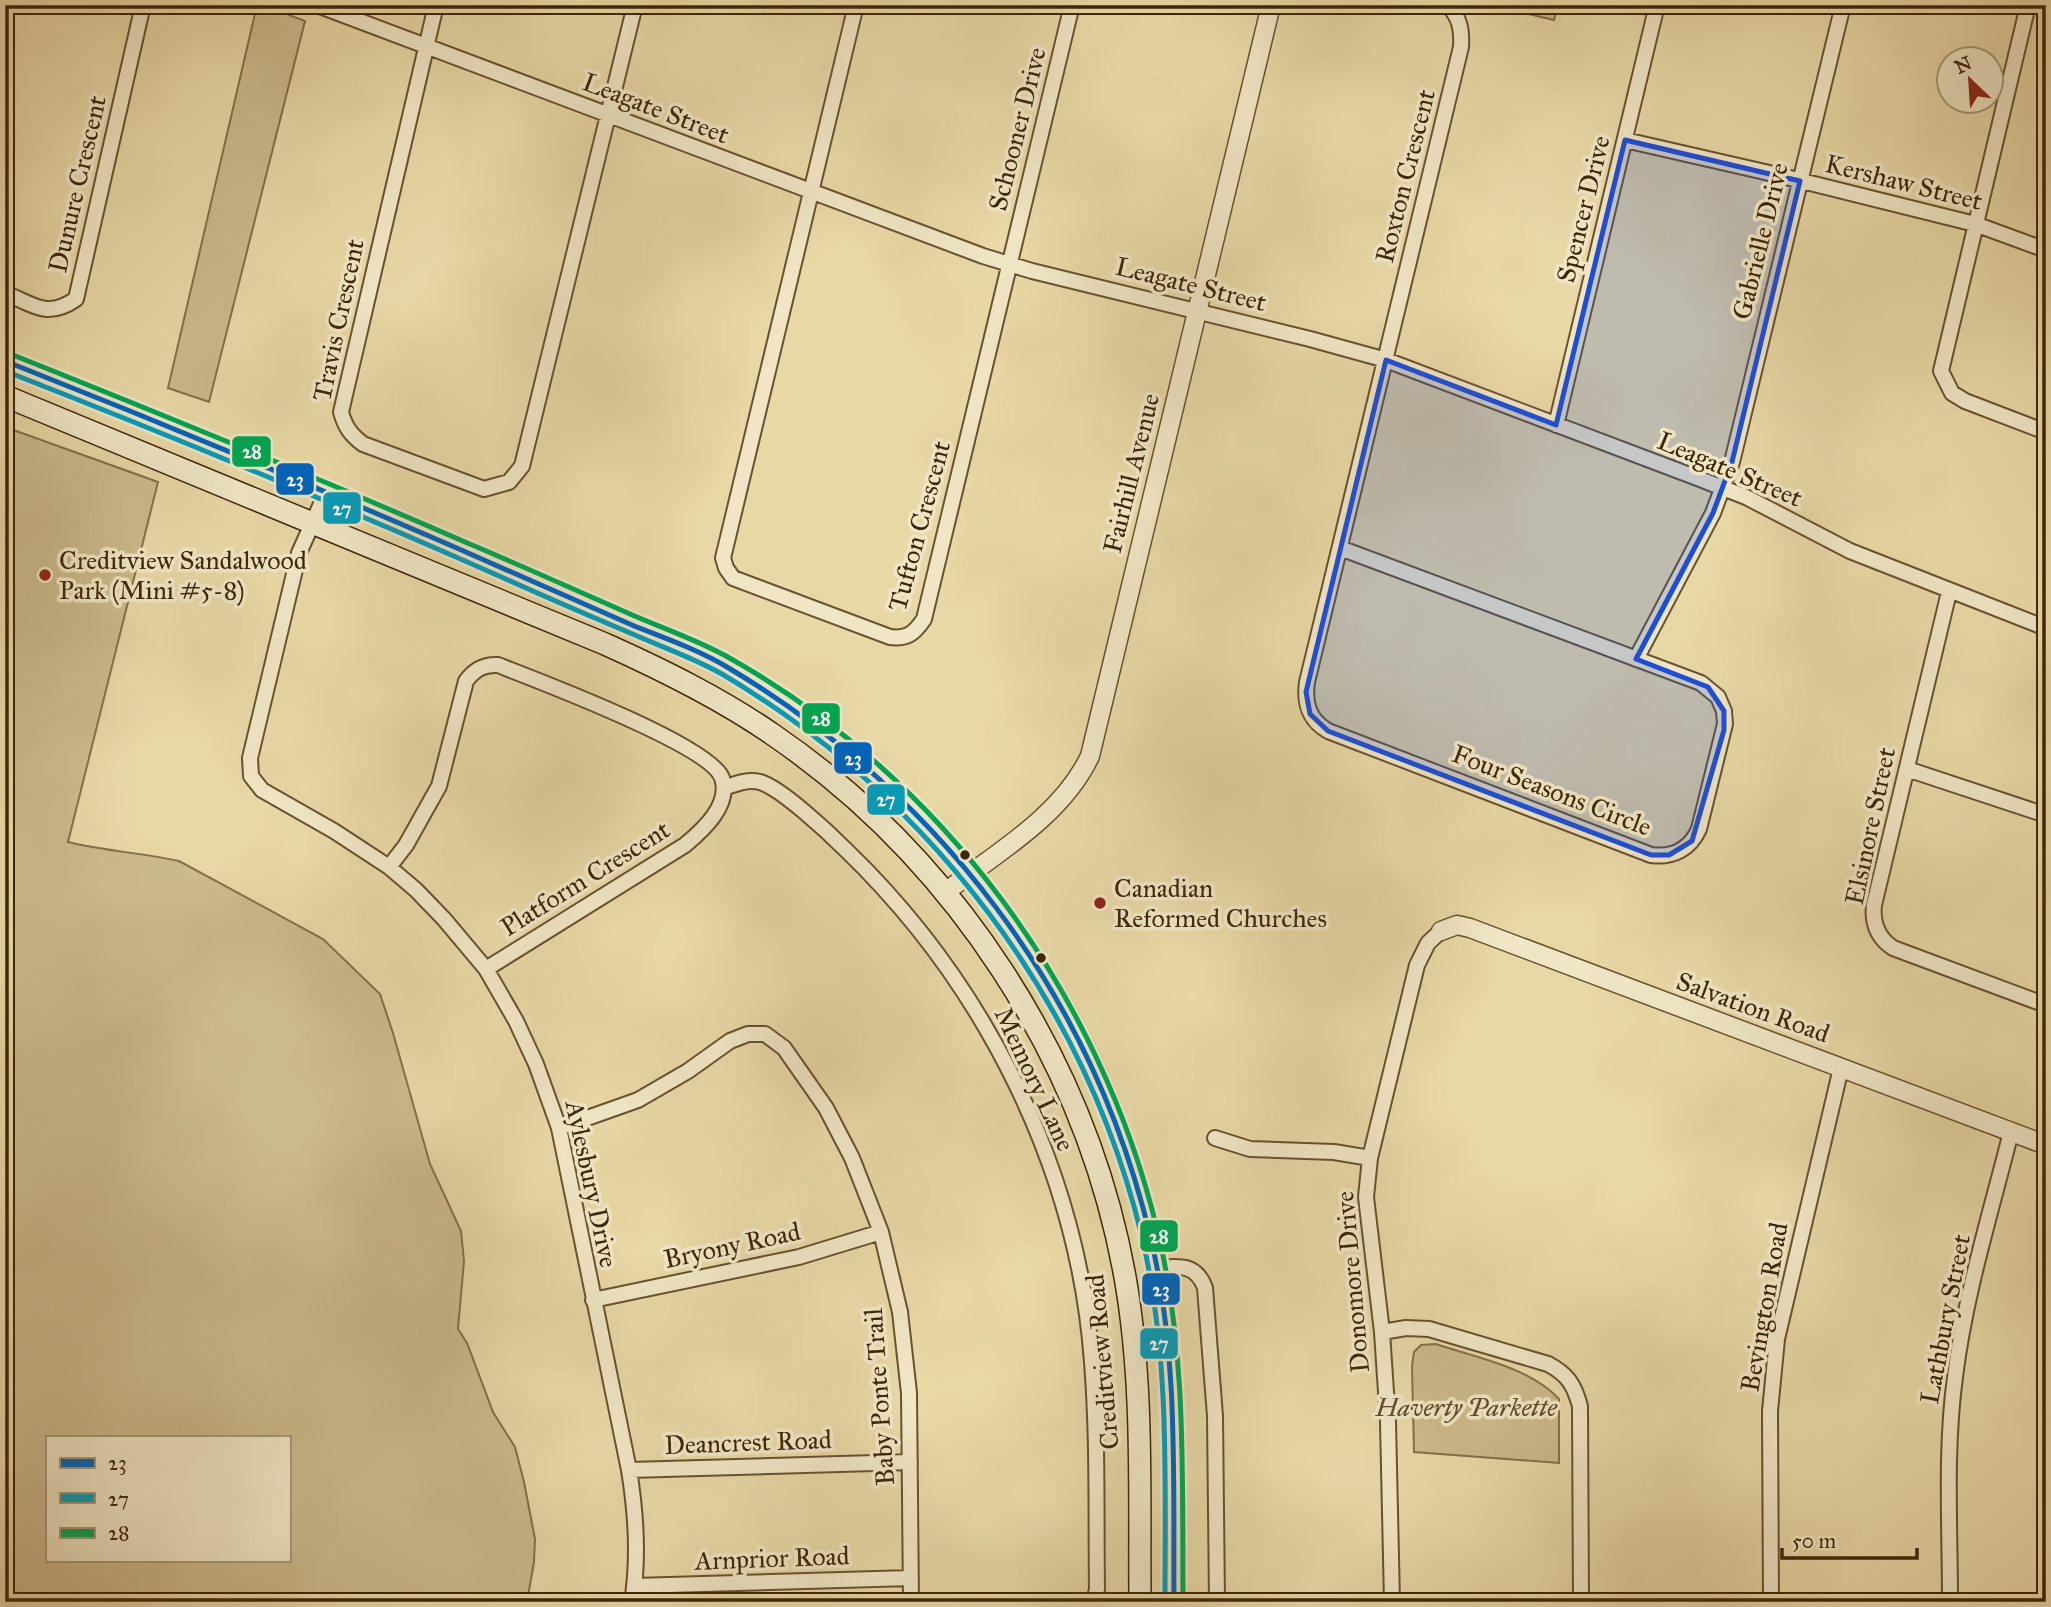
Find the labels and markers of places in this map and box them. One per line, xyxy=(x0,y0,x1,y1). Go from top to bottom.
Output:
place label: Creditview Sandalwood Park (Mini #5-8) xyxy=(59,544,307,606)
marker: Creditview Sandalwood Park (Mini #5-8) xyxy=(37,567,53,583)
unlabelled marker xyxy=(958,848,972,862)
place label: Canadian Reformed Churches xyxy=(1114,872,1327,934)
marker: Canadian Reformed Churches xyxy=(1092,895,1108,911)
unlabelled marker xyxy=(1034,951,1048,965)

